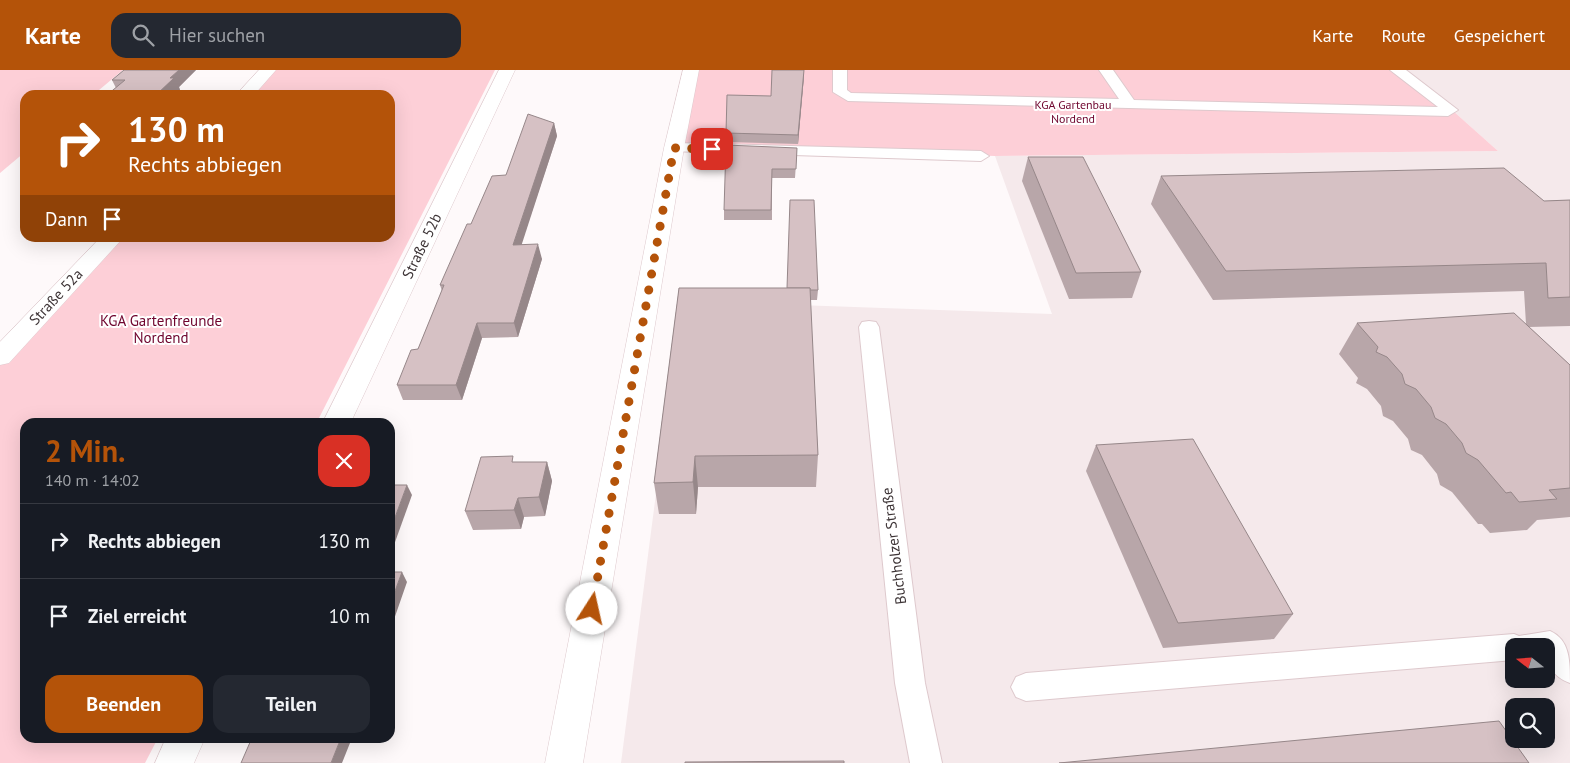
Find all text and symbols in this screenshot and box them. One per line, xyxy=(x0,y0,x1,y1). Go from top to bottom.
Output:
search box xyxy=(111,13,461,58)
text: Karte xyxy=(25,20,81,51)
icon: search xyxy=(129,21,157,49)
text: Hier suchen xyxy=(169,23,265,47)
text: Karte xyxy=(1312,24,1353,47)
text: Route xyxy=(1381,24,1426,47)
text: Gespeichert xyxy=(1454,24,1545,47)
park label: KGA Gartenbau Nordend xyxy=(1034,97,1112,126)
text: 130 m xyxy=(128,106,225,152)
icon: right xyxy=(45,110,110,175)
pin xyxy=(691,128,733,170)
icon: arrive xyxy=(698,135,726,163)
text: Rechts abbiegen xyxy=(128,150,282,178)
icon: arrive xyxy=(98,205,126,233)
text: Dann xyxy=(45,207,88,231)
street label: Straße 52b xyxy=(398,210,446,282)
street label: Straße 52a xyxy=(25,265,86,329)
park label: KGA Gartenfreunde Nordend xyxy=(100,311,222,347)
text: 2 Min. xyxy=(45,431,125,470)
button: close xyxy=(318,435,370,487)
text: 140 m · 14:02 xyxy=(45,470,140,490)
street label: Buchholzer Straße xyxy=(877,486,910,606)
icon: right xyxy=(45,527,73,555)
text: Rechts abbiegen xyxy=(88,529,221,553)
text: 130 m xyxy=(318,529,370,553)
position arrow xyxy=(565,582,617,634)
icon: arrive xyxy=(45,602,73,630)
text: Ziel erreicht xyxy=(88,604,186,628)
text: 10 m xyxy=(329,604,370,628)
north arrow xyxy=(1505,638,1555,688)
map controls xyxy=(1505,638,1555,748)
button: Beenden xyxy=(45,675,203,733)
button: Teilen xyxy=(213,675,370,733)
button: search xyxy=(1505,698,1555,748)

